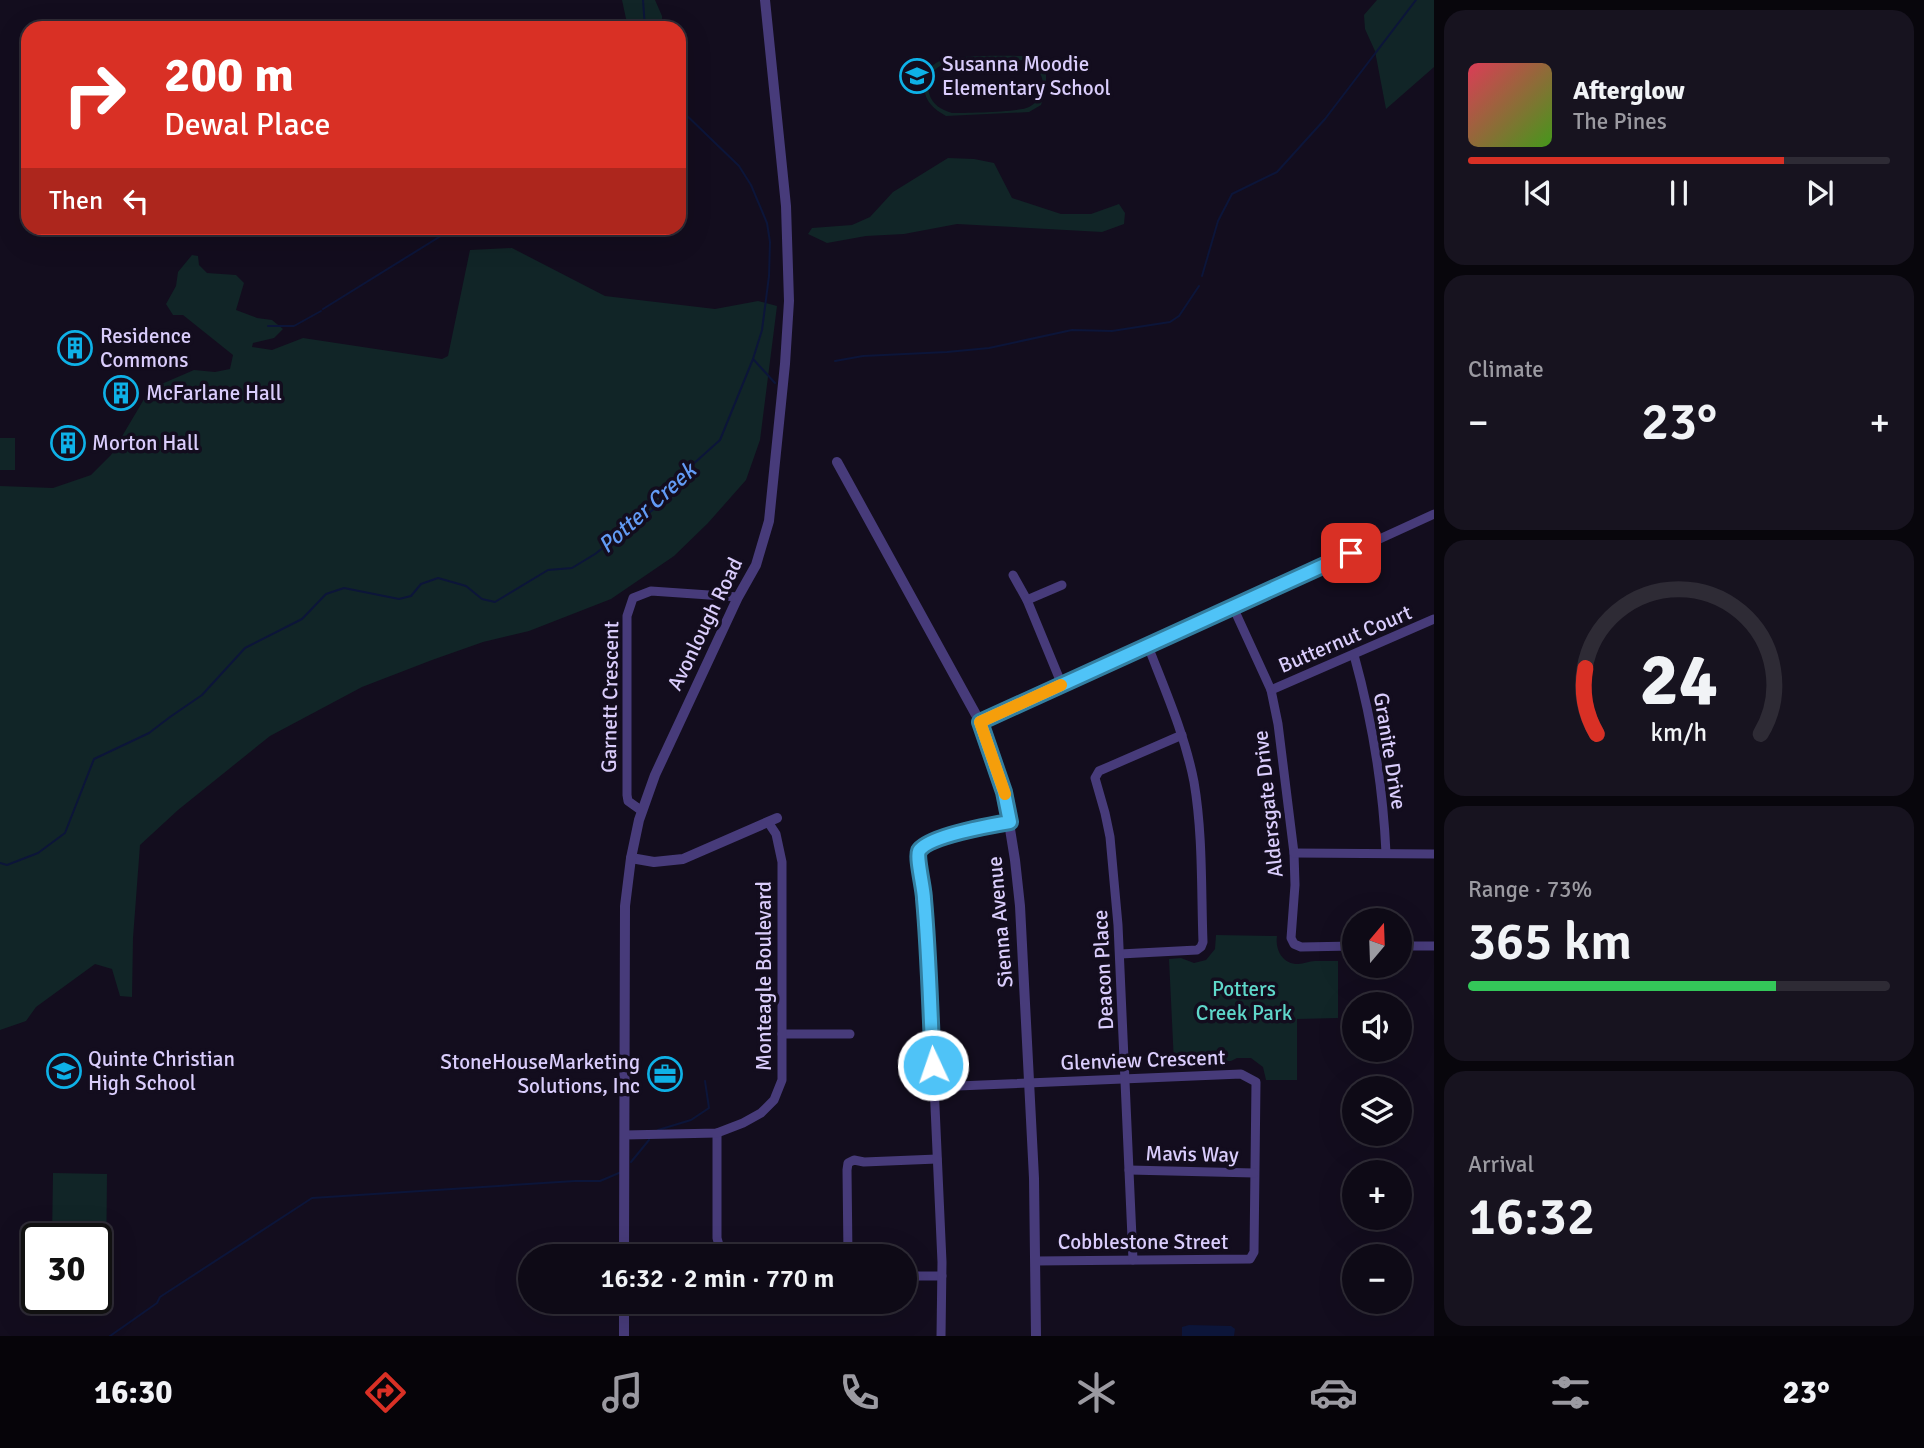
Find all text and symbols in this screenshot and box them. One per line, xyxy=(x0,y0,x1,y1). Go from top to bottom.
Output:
text: 200 m xyxy=(164,45,294,105)
icon: right xyxy=(49,49,140,140)
place label: Susanna Moodie Elementary School xyxy=(942,51,1111,101)
school or university icon: Susanna Moodie Elementary School xyxy=(898,57,936,95)
text: Afterglow xyxy=(1573,75,1685,107)
text: Dewal Place xyxy=(164,105,330,144)
text: The Pines xyxy=(1573,107,1667,136)
icon: previous xyxy=(1519,174,1557,212)
icon: pause xyxy=(1660,174,1698,212)
icon: next xyxy=(1801,174,1839,212)
icon: left xyxy=(117,182,155,220)
text: Then xyxy=(49,185,103,217)
place label: Residence Commons xyxy=(100,323,191,373)
building icon: Residence Commons xyxy=(56,329,94,367)
text: Climate xyxy=(1468,355,1544,384)
building icon: McFarlane Hall xyxy=(102,374,140,412)
place label: McFarlane Hall xyxy=(146,380,282,406)
text: 23° xyxy=(1641,390,1717,454)
text: − xyxy=(1468,399,1489,446)
text: + xyxy=(1869,399,1890,446)
building icon: Morton Hall xyxy=(49,424,87,462)
place label: Morton Hall xyxy=(92,430,199,456)
water label: Potter Creek xyxy=(592,455,704,559)
pin xyxy=(1321,523,1381,583)
icon: arrive xyxy=(1332,534,1370,572)
street label: Avonlough Road xyxy=(662,553,748,695)
street label: Butternut Court xyxy=(1274,599,1416,679)
street label: Garnett Crescent xyxy=(596,621,624,773)
text: 24 xyxy=(1640,636,1718,725)
street label: Granite Drive xyxy=(1368,691,1412,811)
text: km/h xyxy=(1651,717,1707,748)
street label: Aldersgate Drive xyxy=(1247,729,1289,879)
street label: Sienna Avenue xyxy=(981,855,1019,989)
text: Range · 73% xyxy=(1468,875,1592,904)
street label: Monteagle Boulevard xyxy=(751,881,777,1071)
north arrow xyxy=(1342,908,1412,978)
map controls xyxy=(1342,908,1412,1314)
street label: Deacon Place xyxy=(1087,909,1119,1031)
text: 365 km xyxy=(1468,910,1632,974)
park label: Potters Creek Park xyxy=(1196,976,1293,1026)
button: sound xyxy=(1342,992,1412,1062)
position arrow xyxy=(896,1028,970,1102)
street label: Glenview Crescent xyxy=(1060,1044,1226,1076)
place label: Quinte Christian High School xyxy=(88,1046,235,1096)
place label: StoneHouseMarketing Solutions, Inc xyxy=(440,1049,640,1099)
school or university icon: Quinte Christian High School xyxy=(45,1052,83,1090)
office icon: StoneHouseMarketing Solutions, Inc xyxy=(646,1055,684,1093)
button: layers xyxy=(1342,1076,1412,1146)
street label: Mavis Way xyxy=(1145,1140,1239,1168)
text: Arrival xyxy=(1468,1150,1534,1179)
button: + xyxy=(1342,1160,1412,1230)
text: 16:32 xyxy=(1468,1185,1595,1249)
speed limit sign: 30 xyxy=(21,1223,112,1314)
street label: Cobblestone Street xyxy=(1058,1229,1228,1255)
button: − xyxy=(1342,1244,1412,1314)
text: 16:32 · 2 min · 770 m xyxy=(601,1263,834,1295)
icon: directions xyxy=(361,1368,410,1417)
icon: music xyxy=(598,1368,647,1417)
icon: phone xyxy=(835,1368,884,1417)
icon: climate xyxy=(1072,1368,1121,1417)
icon: car xyxy=(1309,1368,1358,1417)
icon: filters xyxy=(1546,1368,1595,1417)
text: 16:30 xyxy=(94,1373,173,1412)
text: 23° xyxy=(1783,1373,1830,1412)

